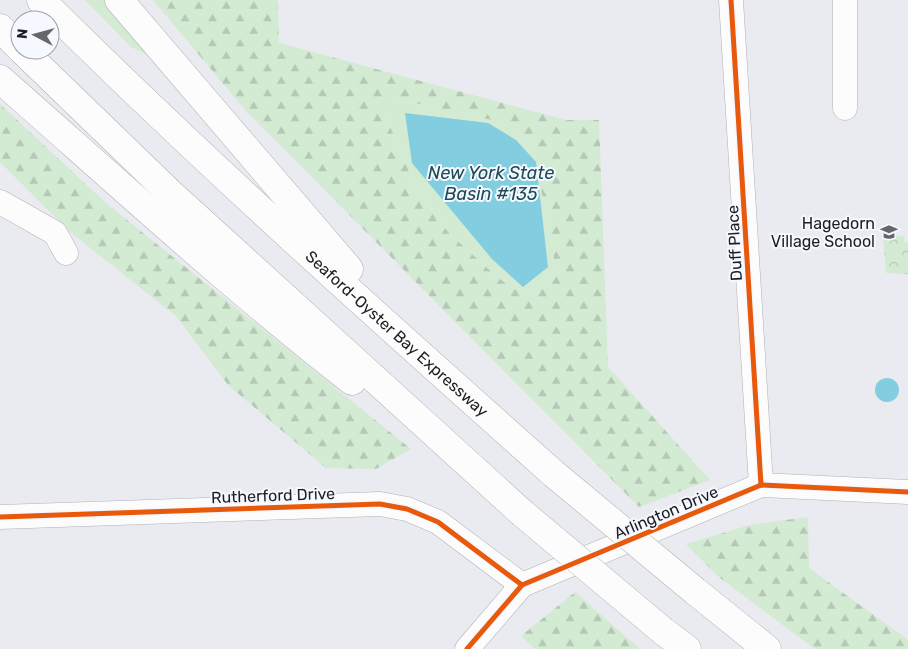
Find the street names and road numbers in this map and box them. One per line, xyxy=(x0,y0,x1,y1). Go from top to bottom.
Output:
street label: Duff Place xyxy=(723,204,746,281)
street label: Seaford-Oyster Bay Expressway xyxy=(302,247,492,421)
street label: Arlington Drive xyxy=(611,482,721,543)
street label: Rutherford Drive xyxy=(211,484,335,507)

